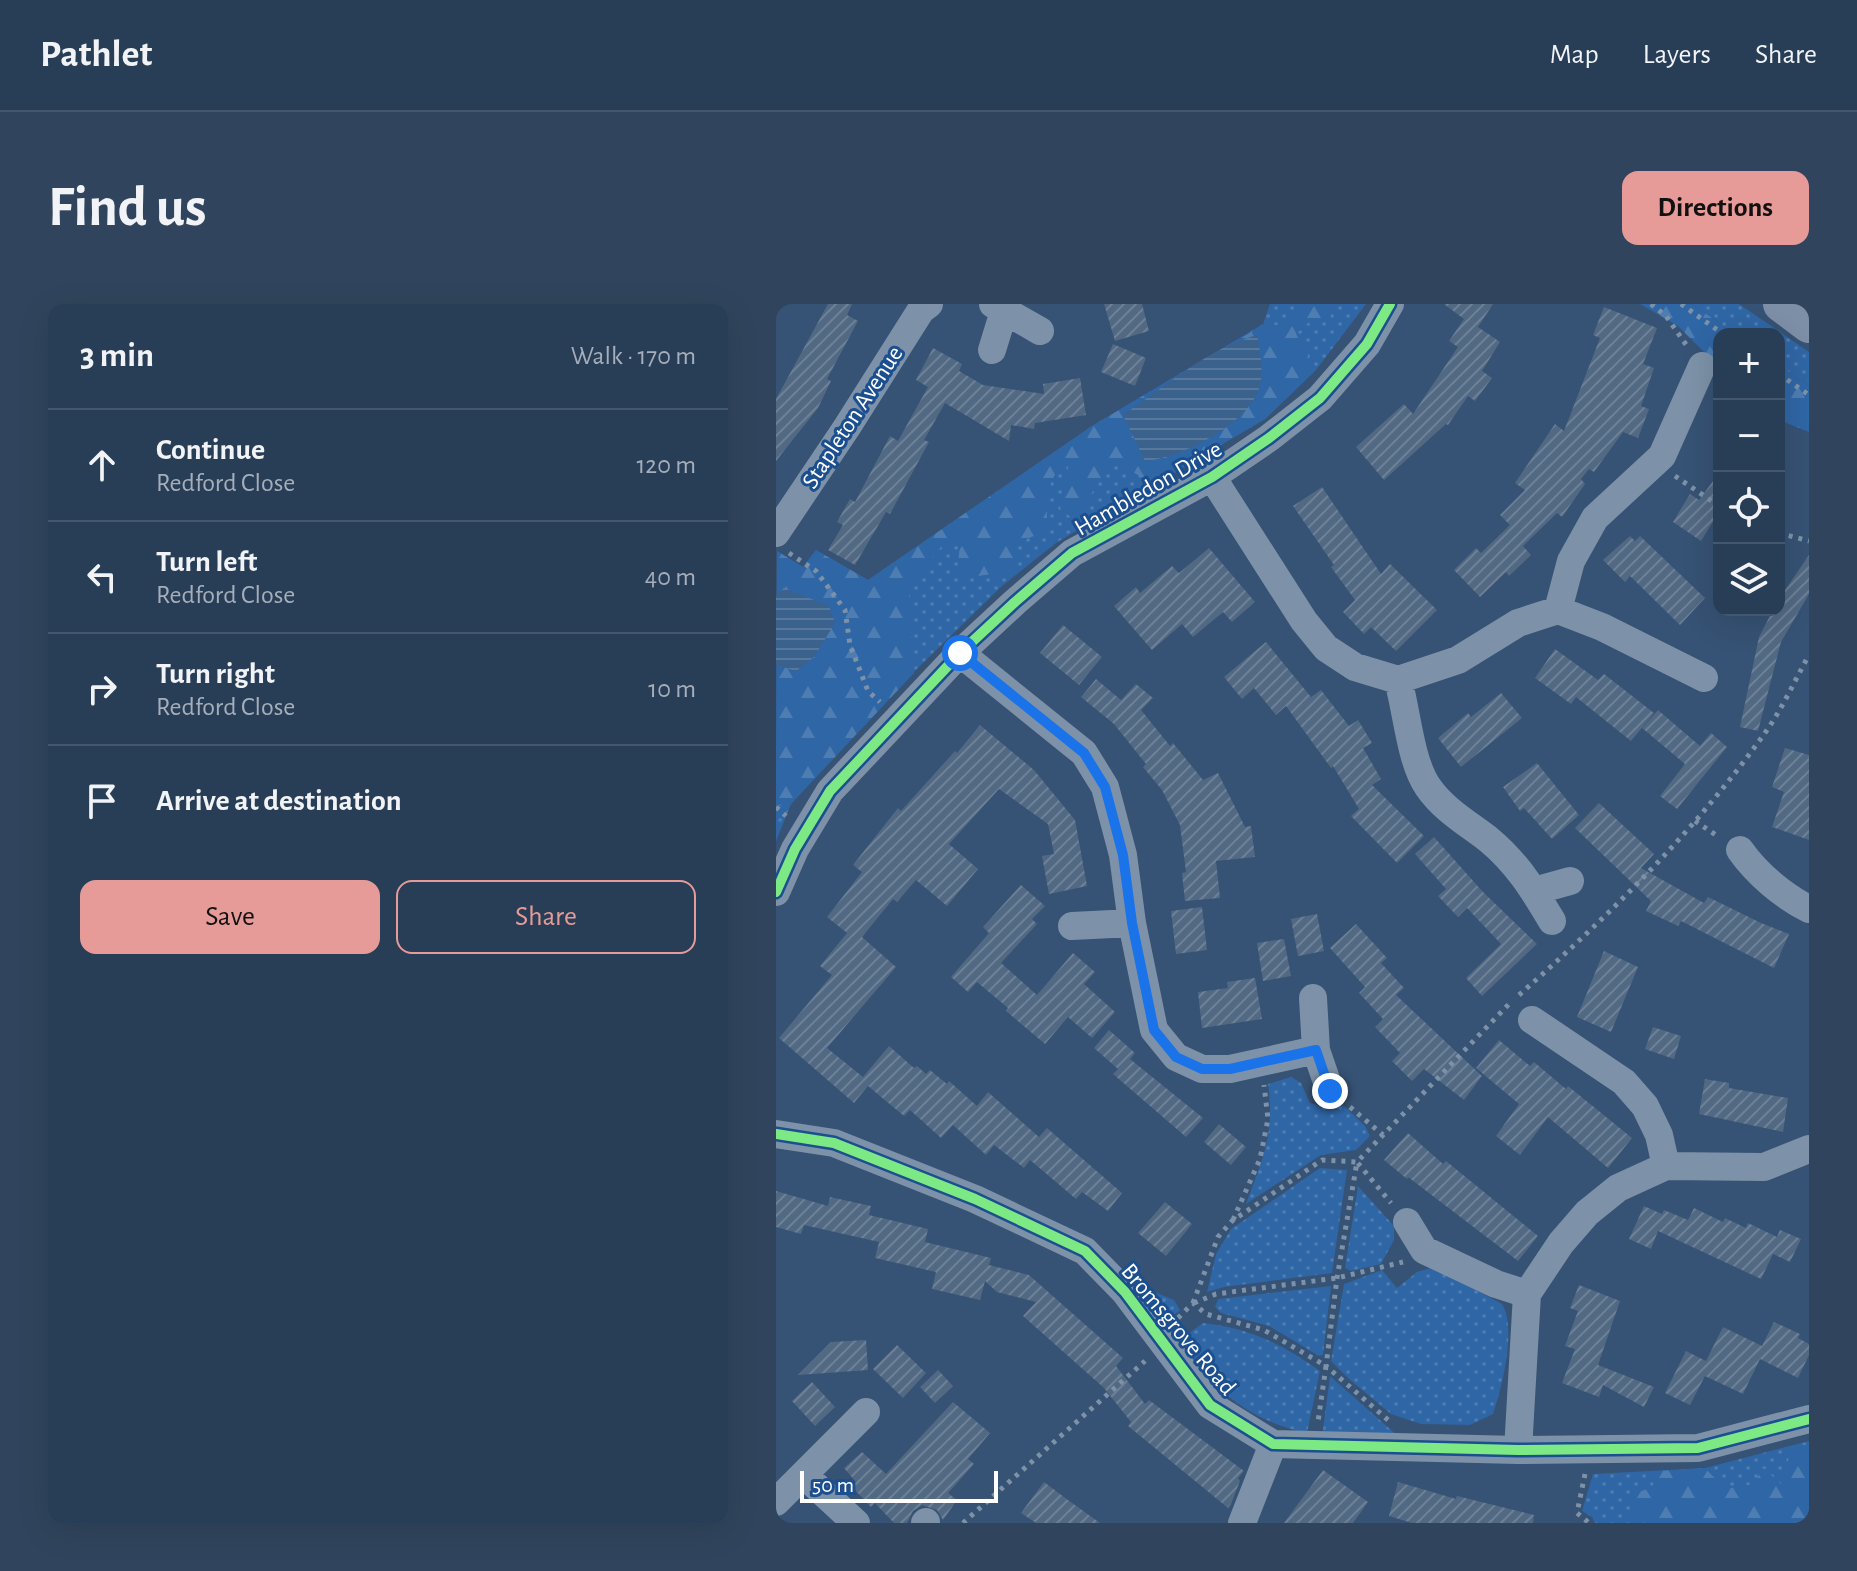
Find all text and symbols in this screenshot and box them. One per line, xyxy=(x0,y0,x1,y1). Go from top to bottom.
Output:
text: Pathlet xyxy=(40,36,152,74)
text: Map xyxy=(1550,41,1599,69)
text: Layers xyxy=(1643,41,1711,69)
text: Share xyxy=(1755,41,1817,69)
button: Directions xyxy=(1622,171,1809,245)
text: Find us xyxy=(48,180,206,236)
map controls xyxy=(1713,328,1785,616)
button: + xyxy=(1713,328,1785,400)
text: 3 min xyxy=(80,339,154,373)
street label: Stapleton Avenue xyxy=(798,342,908,493)
text: Walk · 170 m xyxy=(571,343,696,369)
button: − xyxy=(1713,400,1785,472)
text: Continue xyxy=(156,435,265,465)
street label: Hambledon Drive xyxy=(1071,437,1226,541)
icon: ahead xyxy=(80,443,124,487)
text: 120 m xyxy=(636,452,696,478)
text: Redford Close xyxy=(156,470,295,496)
button: locate xyxy=(1713,472,1785,544)
button: layers xyxy=(1713,544,1785,616)
text: Turn left xyxy=(156,547,257,577)
icon: left xyxy=(80,555,124,599)
text: 40 m xyxy=(645,564,696,590)
text: Redford Close xyxy=(156,582,295,608)
route start xyxy=(942,635,978,671)
text: Turn right xyxy=(156,659,275,689)
icon: right xyxy=(80,667,124,711)
text: 10 m xyxy=(648,676,696,702)
text: Redford Close xyxy=(156,694,295,720)
icon: arrive xyxy=(80,779,124,823)
text: Arrive at destination xyxy=(156,786,402,816)
button: Save xyxy=(80,880,380,954)
button: Share xyxy=(396,880,696,954)
route end xyxy=(1312,1073,1348,1109)
street label: Bromsgrove Road xyxy=(1117,1259,1240,1400)
scale bar xyxy=(800,1467,998,1503)
text: 50 m xyxy=(812,1474,854,1496)

